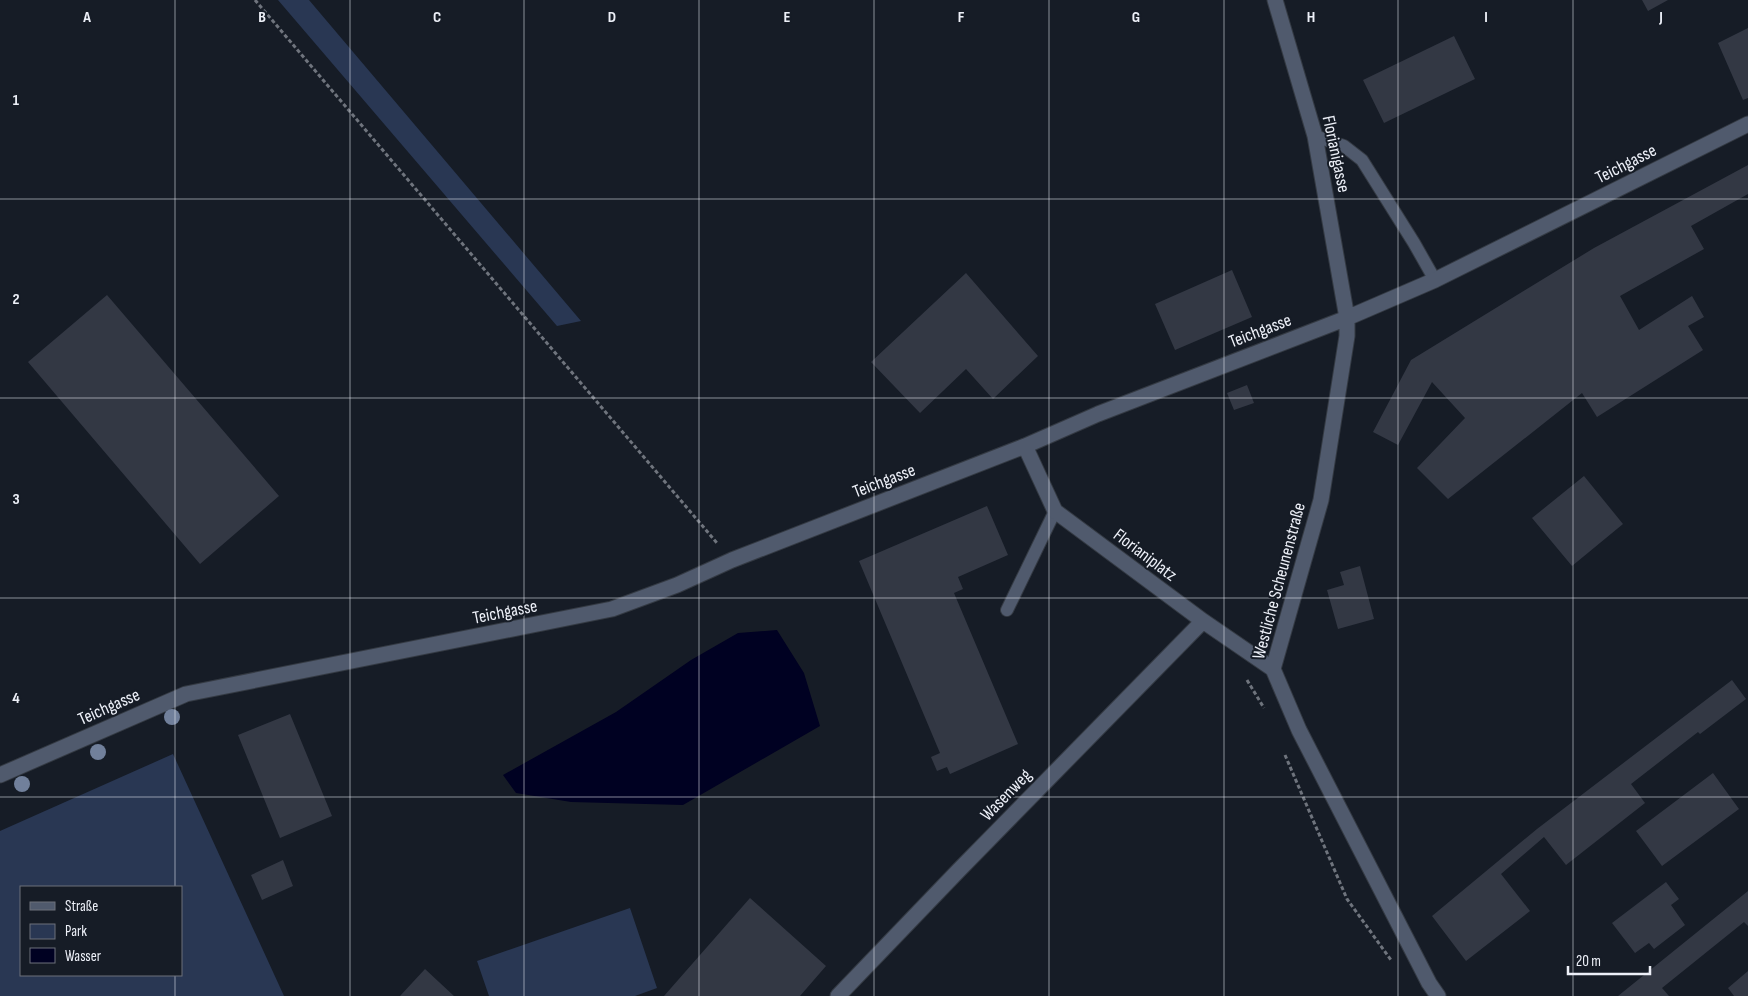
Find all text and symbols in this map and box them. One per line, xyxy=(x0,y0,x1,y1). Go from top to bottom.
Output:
text: A xyxy=(82,8,91,27)
text: B xyxy=(258,8,266,27)
text: C xyxy=(433,8,441,27)
text: D xyxy=(608,8,616,27)
text: E xyxy=(784,8,791,27)
text: F xyxy=(958,8,965,27)
text: G xyxy=(1132,8,1140,27)
text: H xyxy=(1307,8,1315,27)
text: I xyxy=(1484,8,1488,27)
text: J xyxy=(1658,8,1663,27)
text: 1 xyxy=(13,91,20,110)
street label: Florianigasse xyxy=(1318,114,1354,194)
street label: Teichgasse xyxy=(1592,140,1660,188)
text: 2 xyxy=(12,290,20,309)
street label: Teichgasse xyxy=(1226,309,1294,353)
street label: Teichgasse xyxy=(850,459,918,503)
text: 3 xyxy=(12,490,20,509)
street label: Westliche Scheunenstraße xyxy=(1248,500,1310,662)
street label: Florianiplatz xyxy=(1109,524,1181,586)
street label: Teichgasse xyxy=(471,595,539,629)
street label: Teichgasse xyxy=(75,684,143,730)
text: 4 xyxy=(12,689,20,708)
street label: Wasenweg xyxy=(976,765,1036,825)
legend xyxy=(20,886,182,976)
text: Straße xyxy=(65,897,98,916)
text: Park xyxy=(65,922,87,941)
scale bar xyxy=(1568,944,1650,976)
text: Wasser xyxy=(65,947,102,966)
text: 20 m xyxy=(1576,952,1601,971)

